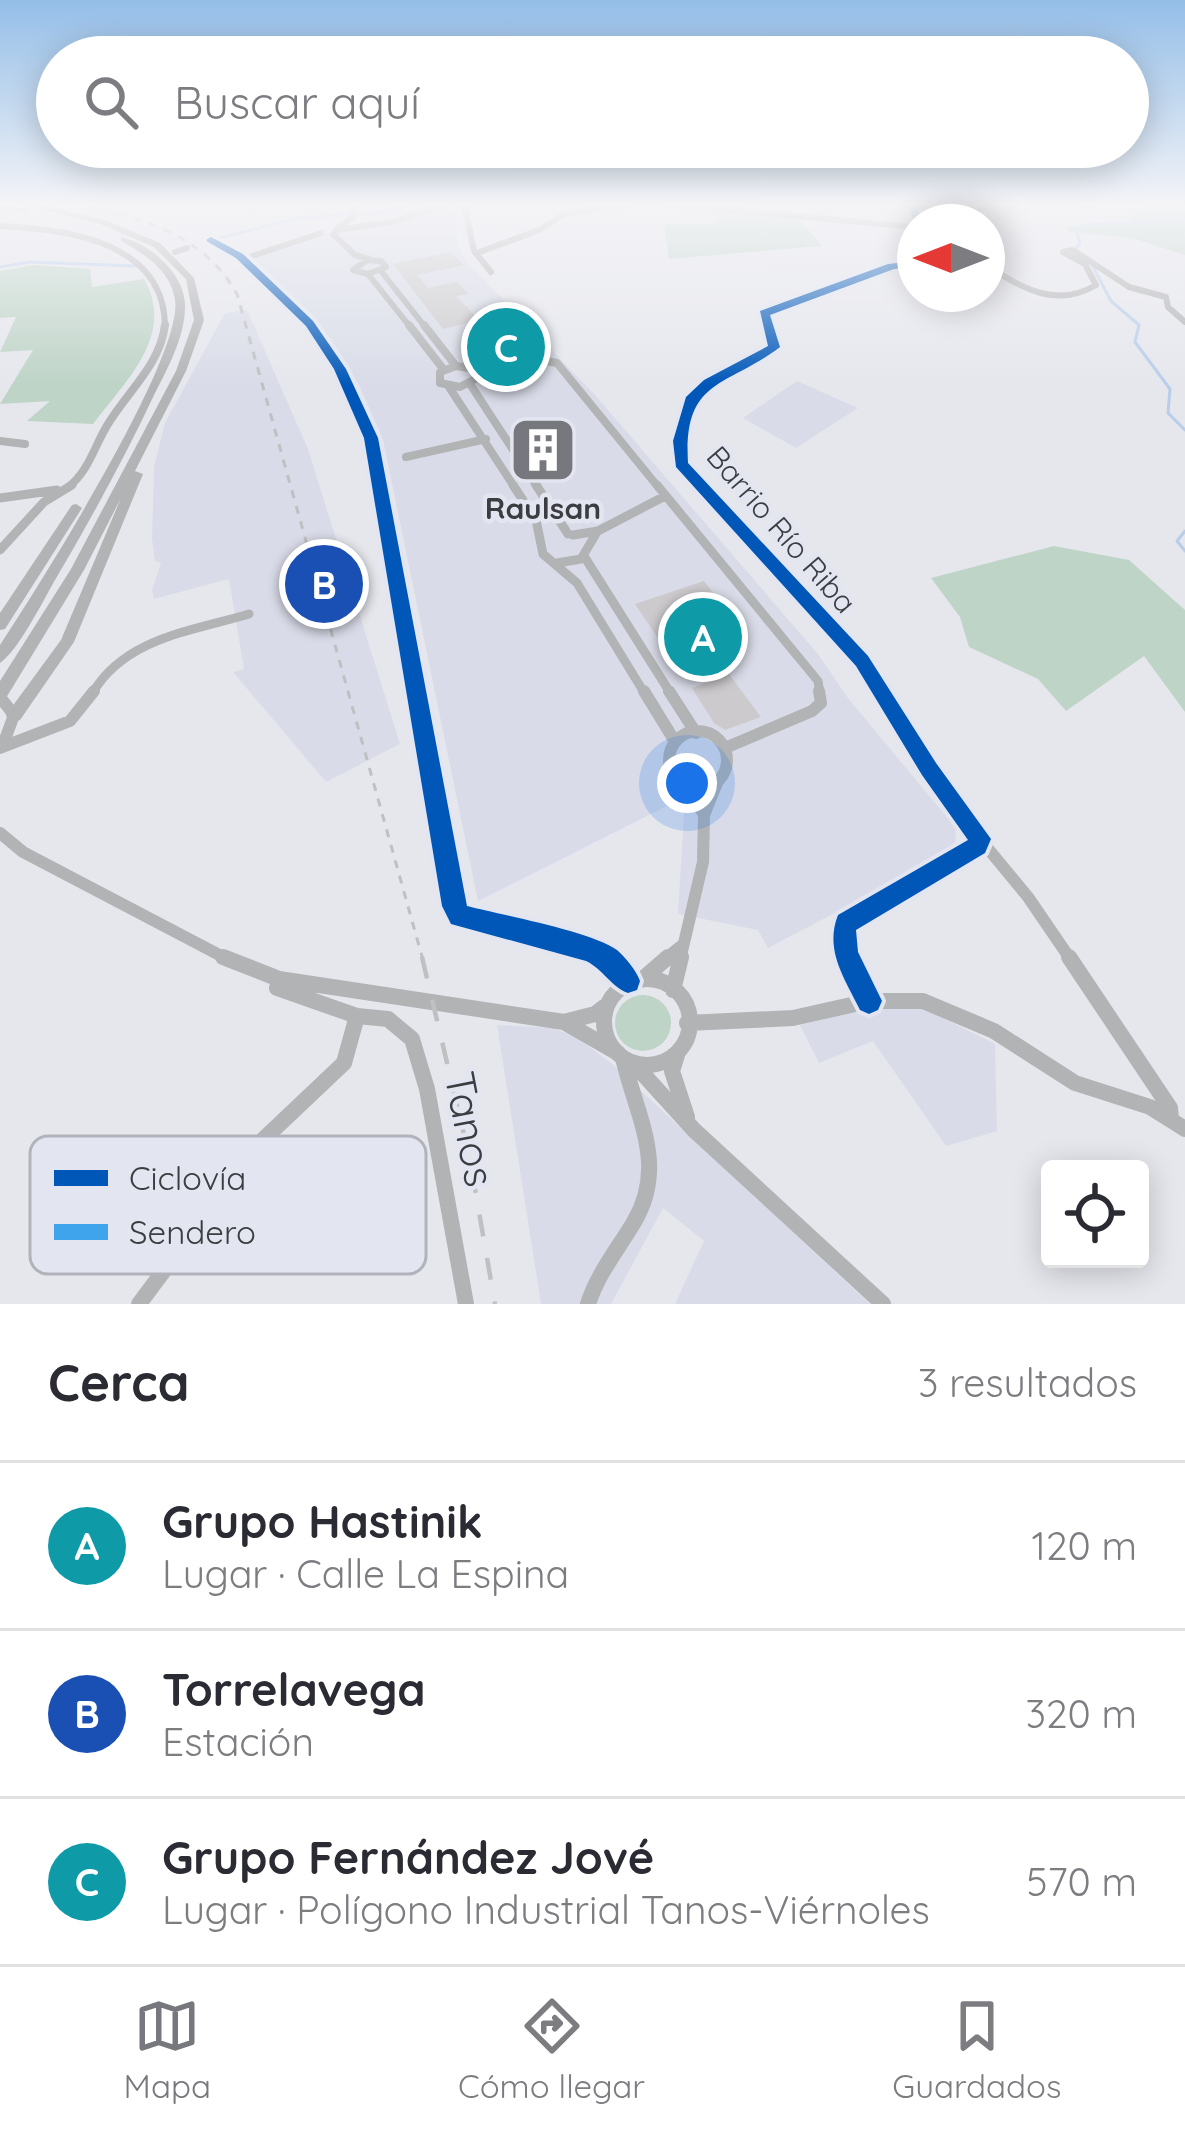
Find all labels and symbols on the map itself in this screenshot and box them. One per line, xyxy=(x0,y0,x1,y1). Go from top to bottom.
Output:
north arrow xyxy=(897,204,1005,312)
pin: C xyxy=(467,302,545,392)
building icon: Raulsan xyxy=(508,415,578,485)
street label: Barrio Río Riba xyxy=(699,438,865,621)
place label: Raulsan xyxy=(485,489,601,527)
pin: B xyxy=(285,539,363,629)
pin: A xyxy=(664,592,742,682)
your location xyxy=(657,753,717,813)
street label: Tanos xyxy=(433,1067,508,1191)
legend xyxy=(30,1136,426,1274)
text: Ciclovía xyxy=(129,1157,246,1198)
text: Sendero xyxy=(129,1211,256,1252)

